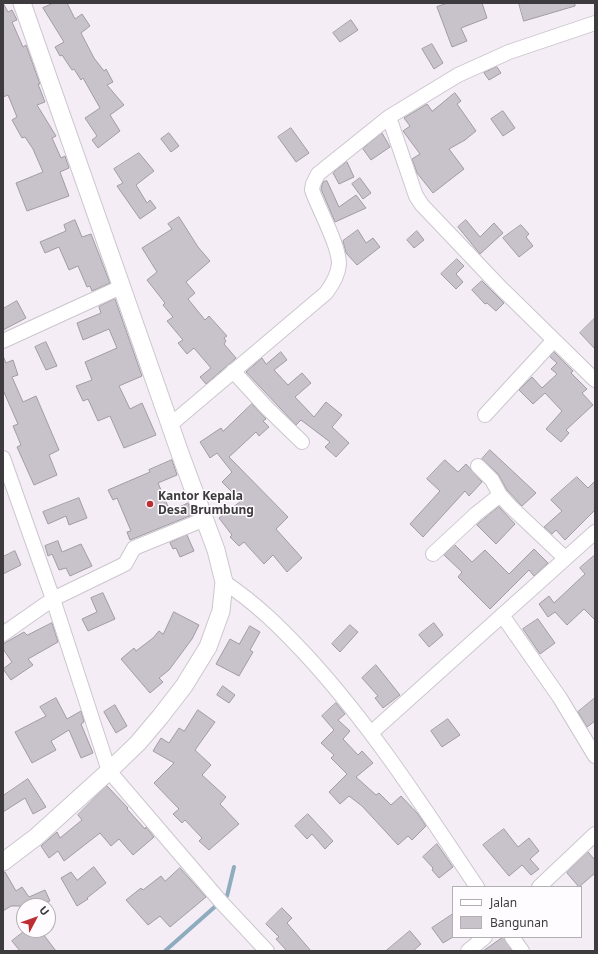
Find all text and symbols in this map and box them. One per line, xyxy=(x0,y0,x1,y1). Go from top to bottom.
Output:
place label: Kantor Kepala Desa Brumbung xyxy=(158,490,254,518)
marker: Kantor Kepala Desa Brumbung xyxy=(145,499,155,509)
legend xyxy=(452,886,582,938)
text: Jalan xyxy=(490,894,517,911)
north arrow xyxy=(16,898,56,938)
text: U xyxy=(36,902,53,919)
text: Bangunan xyxy=(490,914,548,931)

